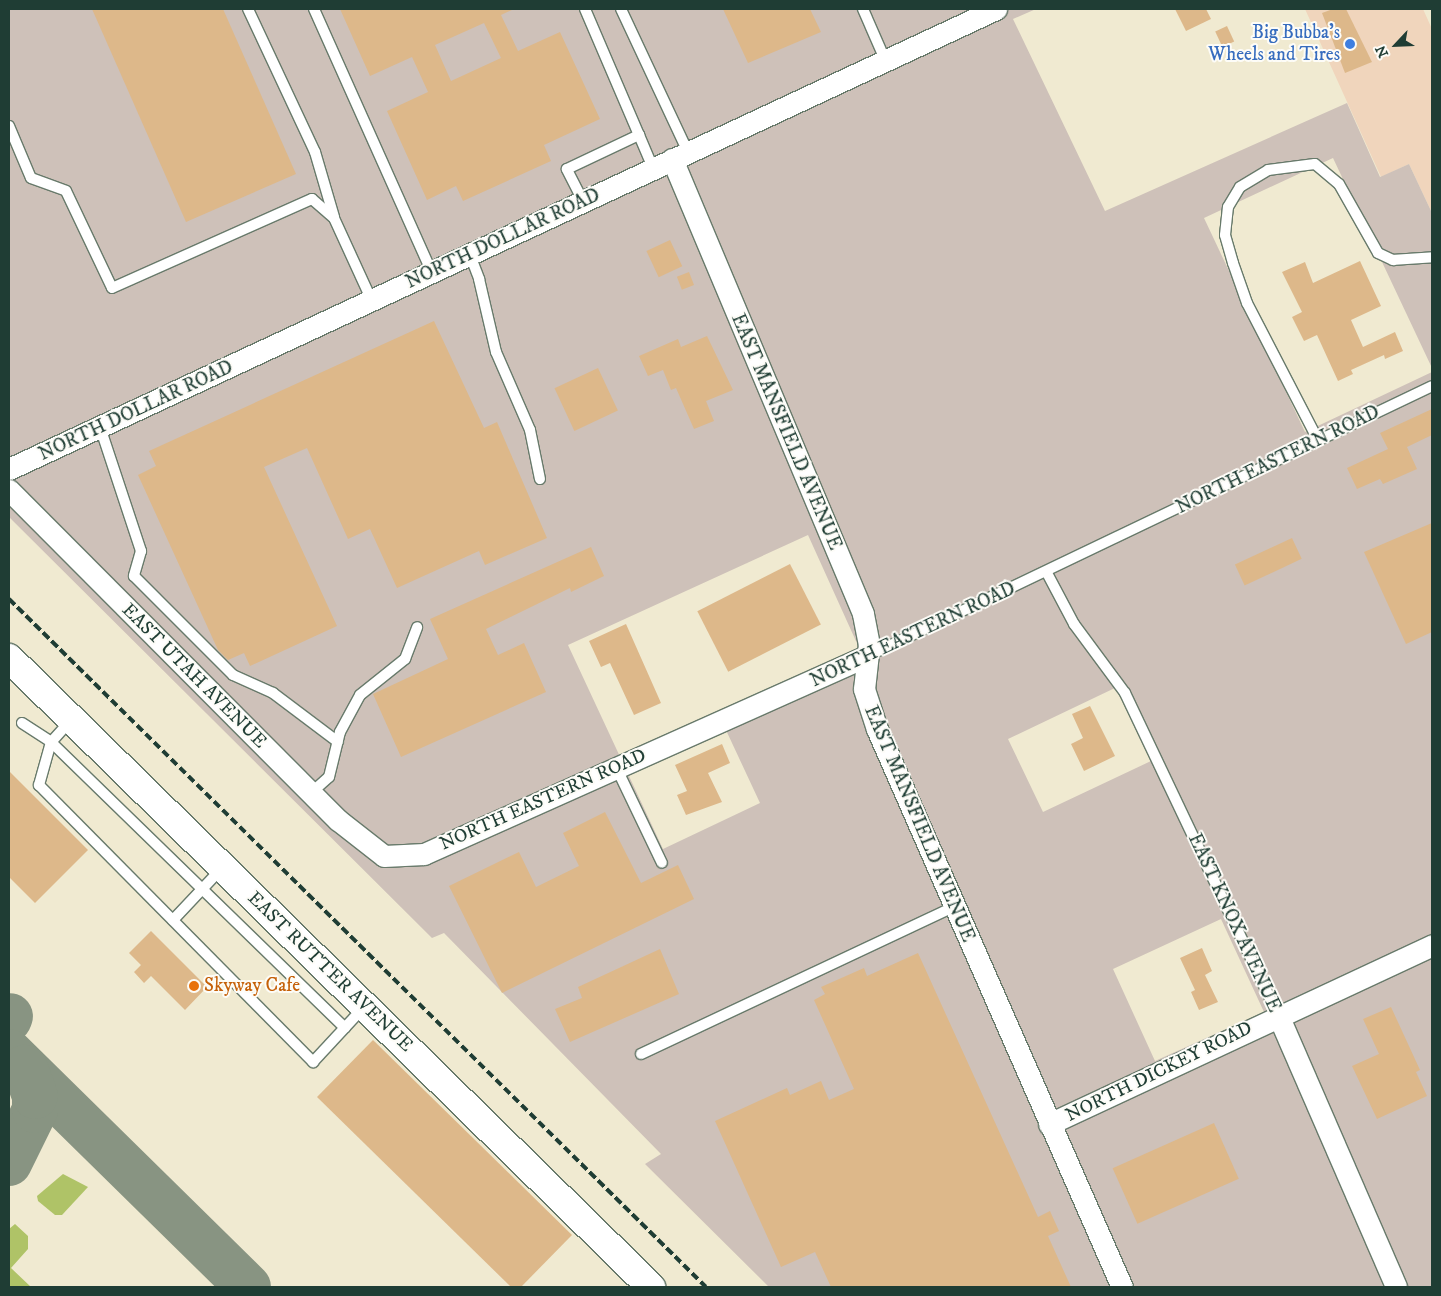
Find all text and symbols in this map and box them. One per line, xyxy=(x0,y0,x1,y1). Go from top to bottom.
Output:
north arrow xyxy=(1371,20,1421,70)
place label: Big Bubba's Wheels and Tires xyxy=(1208,22,1340,66)
marker: Big Bubba's Wheels and Tires xyxy=(1344,38,1356,50)
text: N xyxy=(1372,42,1393,60)
street label: NORTH DOLLAR ROAD xyxy=(402,184,604,294)
street label: EAST MANSFIELD AVENUE xyxy=(726,310,846,554)
street label: NORTH DOLLAR ROAD xyxy=(35,356,237,466)
street label: NORTH EASTERN ROAD xyxy=(1173,401,1383,519)
street label: NORTH EASTERN ROAD xyxy=(807,577,1019,693)
street label: EAST UTAH AVENUE xyxy=(117,599,271,753)
street label: EAST MANSFIELD AVENUE xyxy=(859,702,979,946)
street label: NORTH EASTERN ROAD xyxy=(436,744,650,856)
street label: EAST KNOX AVENUE xyxy=(1183,830,1285,1016)
street label: EAST RUTTER AVENUE xyxy=(243,887,417,1057)
place label: Skyway Cafe xyxy=(204,975,300,997)
marker: Skyway Cafe xyxy=(188,980,200,992)
street label: NORTH DICKEY ROAD xyxy=(1062,1017,1256,1127)

